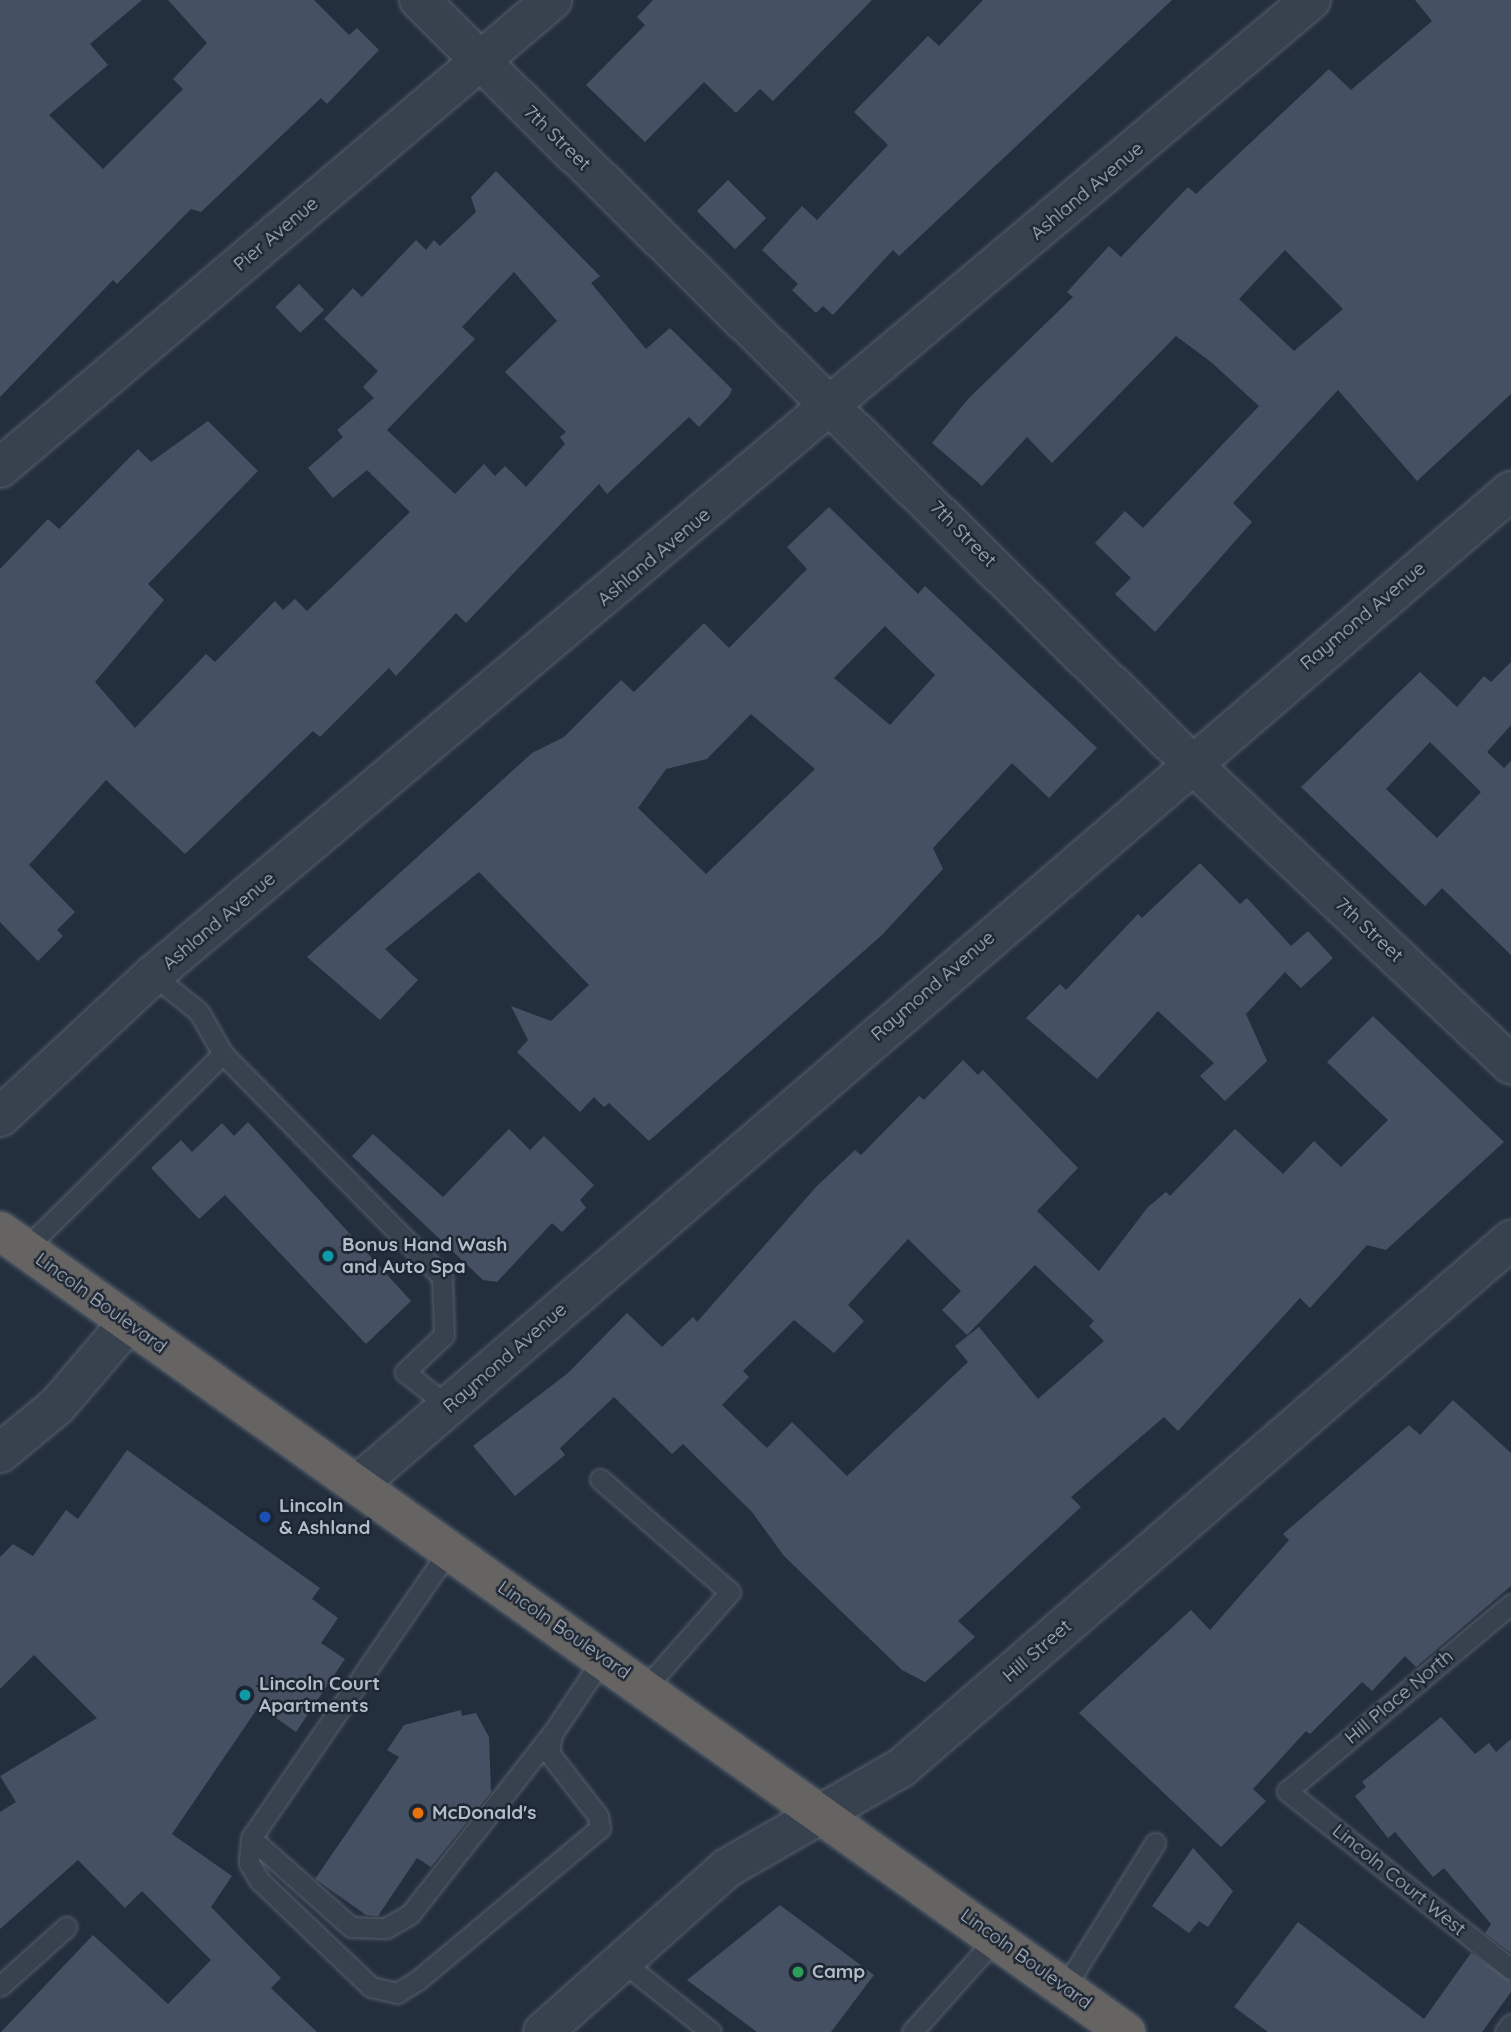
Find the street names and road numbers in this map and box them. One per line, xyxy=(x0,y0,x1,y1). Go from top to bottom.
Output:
street label: 7th Street xyxy=(519,101,595,175)
street label: Ashland Avenue xyxy=(1026,137,1148,245)
street label: Pier Avenue xyxy=(229,192,323,276)
street label: 7th Street xyxy=(925,496,1001,572)
street label: Ashland Avenue xyxy=(593,503,715,611)
street label: Raymond Avenue xyxy=(1296,557,1430,675)
street label: Ashland Avenue xyxy=(158,867,280,975)
street label: 7th Street xyxy=(1330,893,1408,967)
street label: Raymond Avenue xyxy=(866,926,1000,1046)
street label: Lincoln Boulevard xyxy=(31,1248,171,1358)
street label: Raymond Avenue xyxy=(438,1298,572,1418)
street label: Lincoln Boulevard xyxy=(493,1576,635,1684)
street label: Hill Street xyxy=(998,1615,1076,1687)
street label: Hill Place North xyxy=(1340,1645,1458,1749)
street label: Lincoln Court West xyxy=(1328,1819,1470,1941)
street label: Lincoln Boulevard xyxy=(956,1904,1096,2014)

